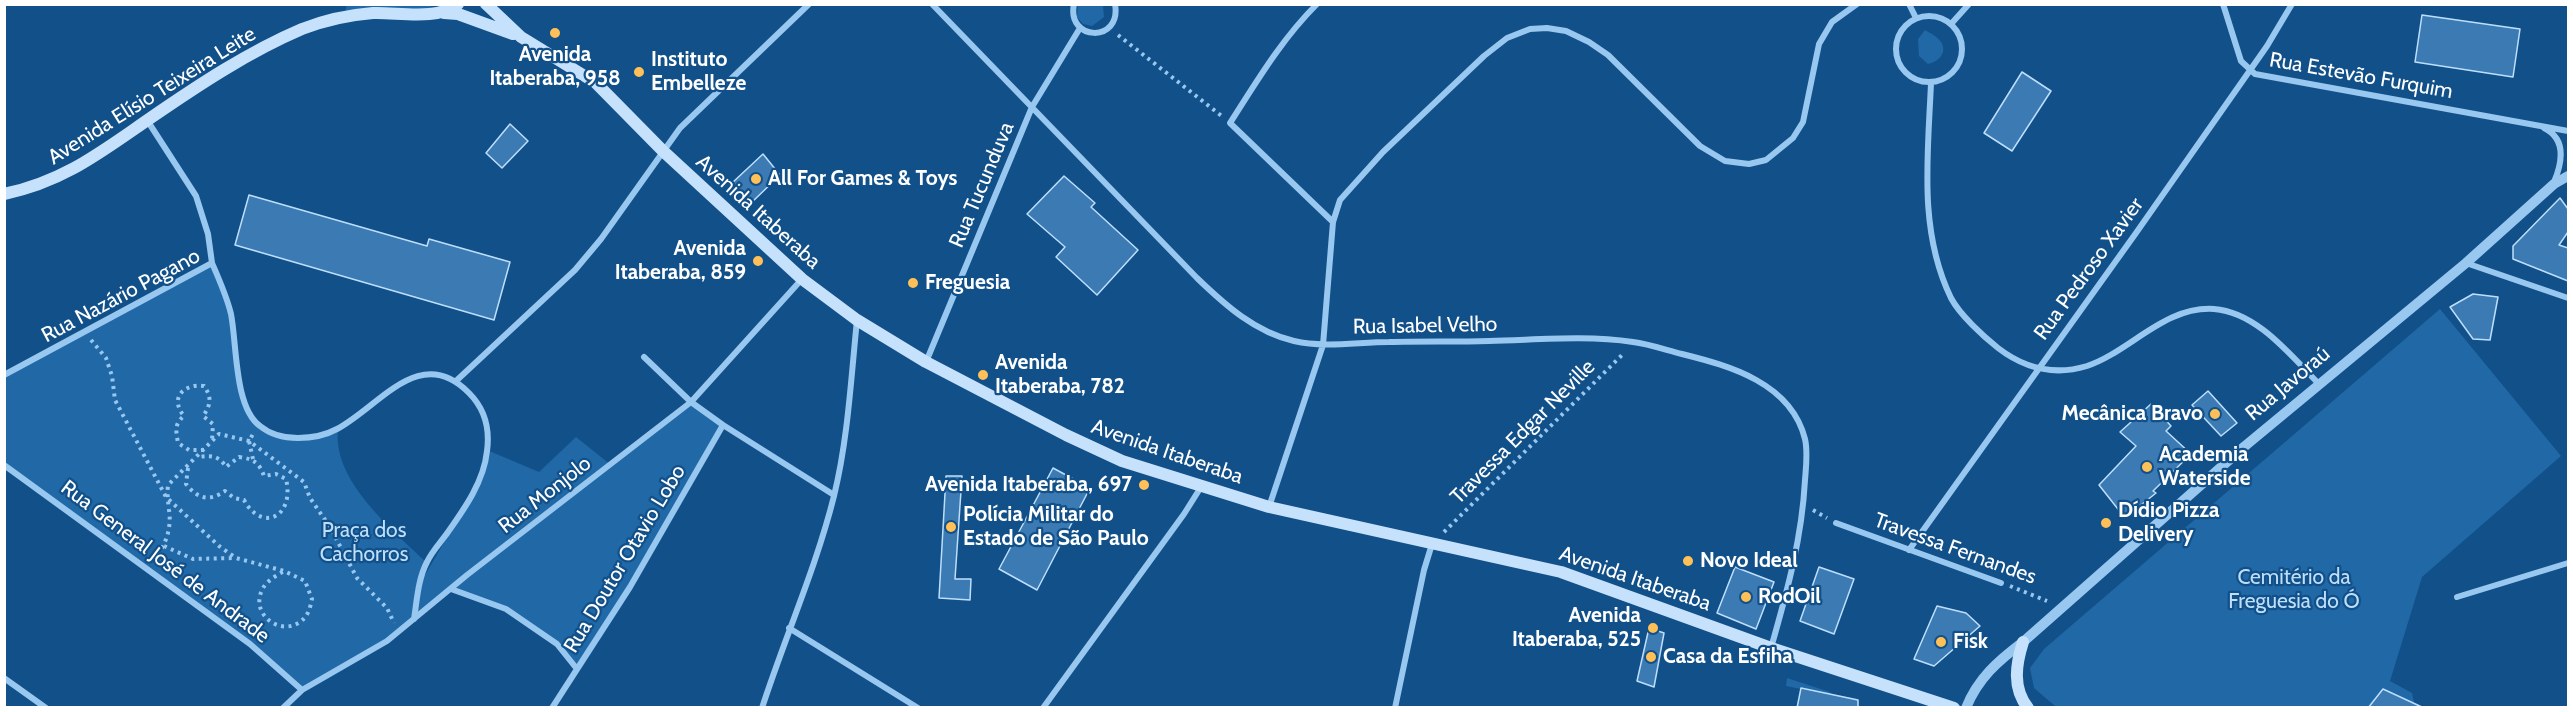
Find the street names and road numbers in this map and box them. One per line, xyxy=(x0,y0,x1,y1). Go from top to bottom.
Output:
street label: Avenida Elísio Teixeira Leite xyxy=(43,22,261,170)
street label: Rua Estevão Furquim xyxy=(2267,47,2455,105)
street label: Rua Tucunduva xyxy=(944,118,1020,252)
street label: Avenida Itaberaba xyxy=(691,150,825,274)
street label: Rua Pedroso Xavier xyxy=(2029,193,2149,345)
street label: Rua Nazário Pagano xyxy=(37,244,205,348)
street label: Rua Isabel Velho xyxy=(1353,312,1497,340)
street label: Rua Javoraú xyxy=(2241,341,2335,427)
street label: Travessa Edgar Neville xyxy=(1446,355,1600,509)
street label: Avenida Itaberaba xyxy=(1088,414,1246,490)
street label: Rua Monjolo xyxy=(494,451,596,539)
street label: Rua Doutor Otavio Lobo xyxy=(559,460,691,658)
street label: Rua General José de Andrade xyxy=(56,475,274,649)
street label: Travessa Fernandes xyxy=(1870,508,2040,590)
street label: Avenida Itaberaba xyxy=(1556,541,1714,617)

